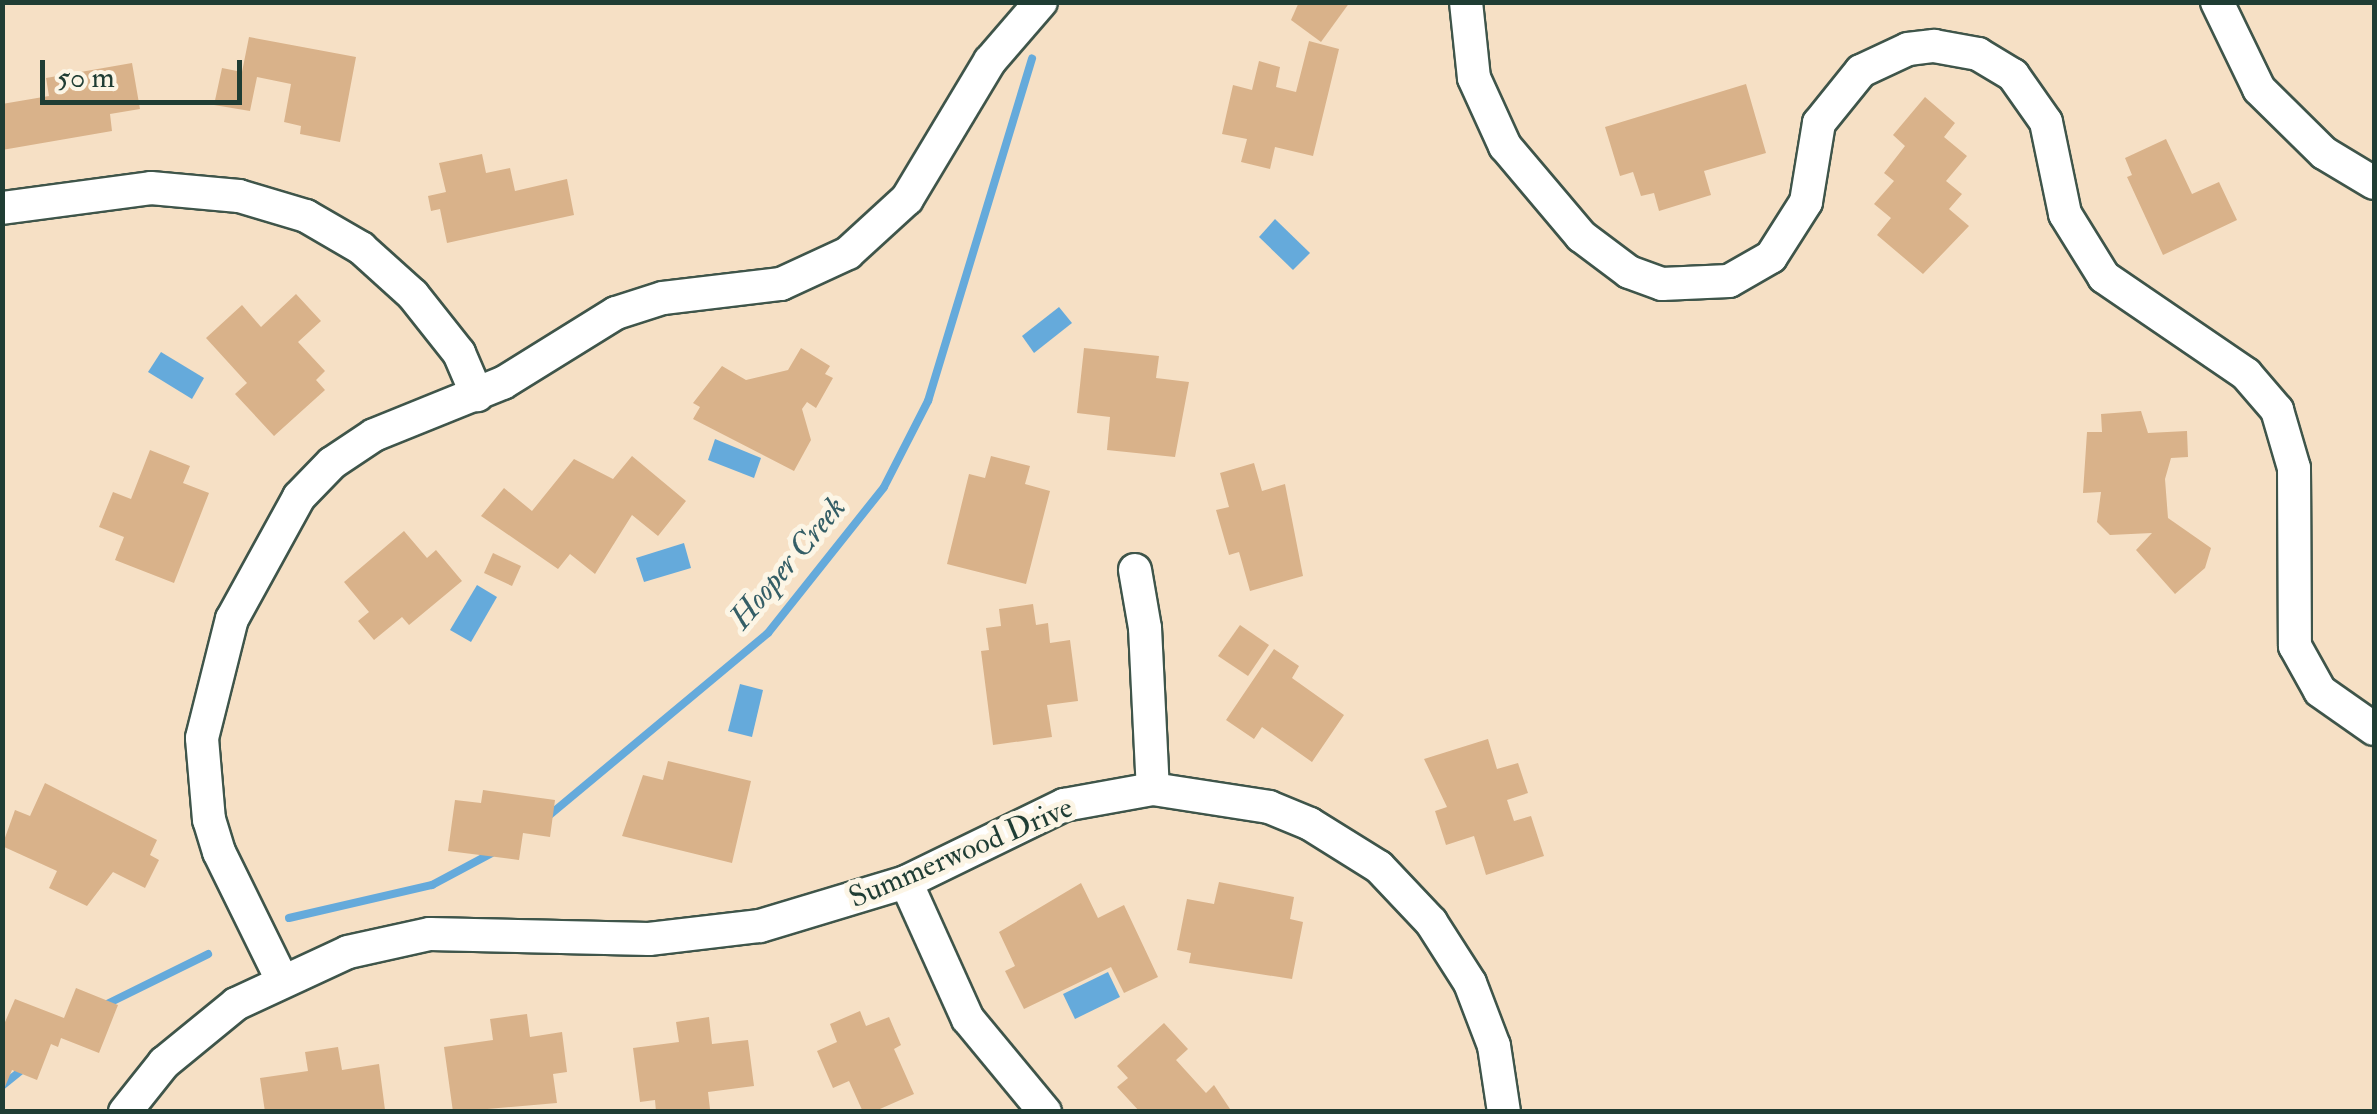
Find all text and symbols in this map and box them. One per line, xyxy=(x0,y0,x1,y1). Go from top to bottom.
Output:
scale bar xyxy=(45,40,248,102)
text: 50 m xyxy=(57,59,115,96)
water label: Hooper Creek xyxy=(722,489,854,637)
street label: Summerwood Drive xyxy=(844,790,1078,916)

